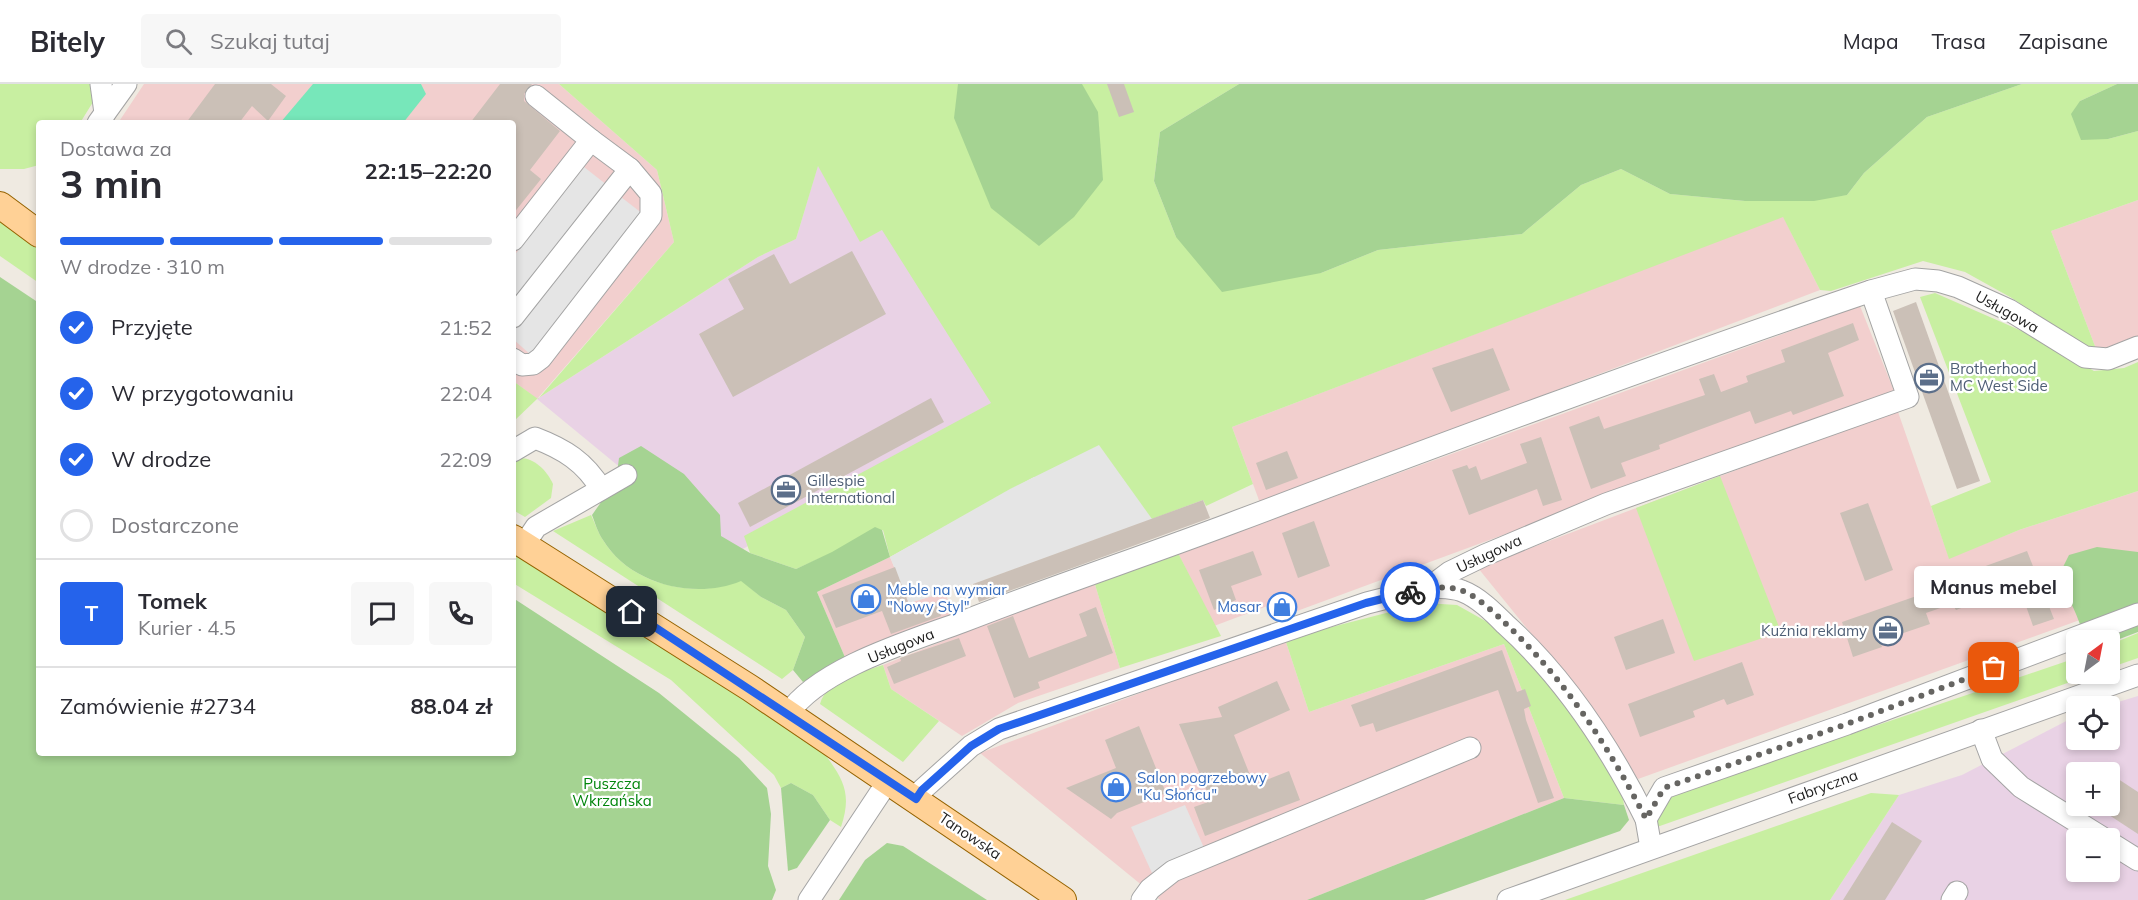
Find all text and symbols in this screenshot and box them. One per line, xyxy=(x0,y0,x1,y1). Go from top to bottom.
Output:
search box xyxy=(141,14,561,68)
text: Bitely xyxy=(30,24,105,59)
icon: search xyxy=(162,25,195,58)
text: Szukaj tutaj xyxy=(210,27,330,55)
text: Mapa xyxy=(1843,28,1899,54)
text: Trasa xyxy=(1932,28,1986,54)
text: Zapisane xyxy=(2019,28,2108,54)
text: Dostawa za xyxy=(60,136,172,161)
text: 22:15–22:20 xyxy=(364,157,492,185)
text: 3 min xyxy=(60,159,163,208)
text: W drodze · 310 m xyxy=(60,254,225,279)
street label: Usługowa xyxy=(1972,286,2042,337)
icon: check xyxy=(60,311,93,344)
text: Przyjęte xyxy=(111,313,193,341)
text: 21:52 xyxy=(439,315,492,340)
place label: Brotherhood MC West Side xyxy=(1950,359,2048,395)
office icon: Brotherhood MC West Side xyxy=(1913,362,1945,394)
icon: check xyxy=(60,377,93,410)
text: W przygotowaniu xyxy=(111,379,294,407)
text: 22:04 xyxy=(439,381,492,406)
icon: check xyxy=(60,443,93,476)
text: W drodze xyxy=(111,445,211,473)
text: 22:09 xyxy=(439,447,492,472)
place label: Gillespie International xyxy=(807,471,895,507)
office icon: Gillespie International xyxy=(770,474,802,506)
text: Dostarczone xyxy=(111,511,239,539)
street label: Usługowa xyxy=(1453,530,1525,577)
courier xyxy=(1380,562,1440,622)
callout: Manus mebel xyxy=(1914,566,2074,608)
text: Manus mebel xyxy=(1930,574,2057,599)
icon: bike xyxy=(1394,576,1427,609)
place label: Meble na wymiar "Nowy Styl" xyxy=(887,580,1007,616)
button: chat xyxy=(351,582,414,645)
button: phone xyxy=(429,582,492,645)
shop icon: Meble na wymiar "Nowy Styl" xyxy=(850,583,882,615)
pin xyxy=(606,586,657,637)
text: Tomek xyxy=(138,587,207,615)
shop icon: Masar xyxy=(1266,591,1298,623)
icon: home xyxy=(615,595,648,628)
place label: Masar xyxy=(1217,597,1262,616)
text: T xyxy=(85,599,98,627)
text: Kurier · 4.5 xyxy=(138,615,236,640)
office icon: Kuźnia reklamy xyxy=(1872,615,1904,647)
place label: Kuźnia reklamy xyxy=(1761,621,1867,640)
street label: Usługowa xyxy=(865,624,937,667)
north arrow xyxy=(2066,630,2120,684)
map controls xyxy=(2066,630,2120,882)
pin xyxy=(1968,642,2019,693)
icon: bag xyxy=(1977,651,2010,684)
text: Zamówienie #2734 xyxy=(60,692,256,720)
text: 88.04 zł xyxy=(410,692,492,720)
button: locate xyxy=(2066,696,2120,750)
button: + xyxy=(2066,762,2120,816)
street label: Fabryczna xyxy=(1785,765,1860,808)
place label: Salon pogrzebowy "Ku Słońcu" xyxy=(1137,768,1267,804)
shop icon: Salon pogrzebowy "Ku Słońcu" xyxy=(1100,771,1132,803)
park label: Puszcza Wkrzańska xyxy=(572,774,652,810)
street label: Tanowska xyxy=(935,808,1005,863)
button: − xyxy=(2066,828,2120,882)

